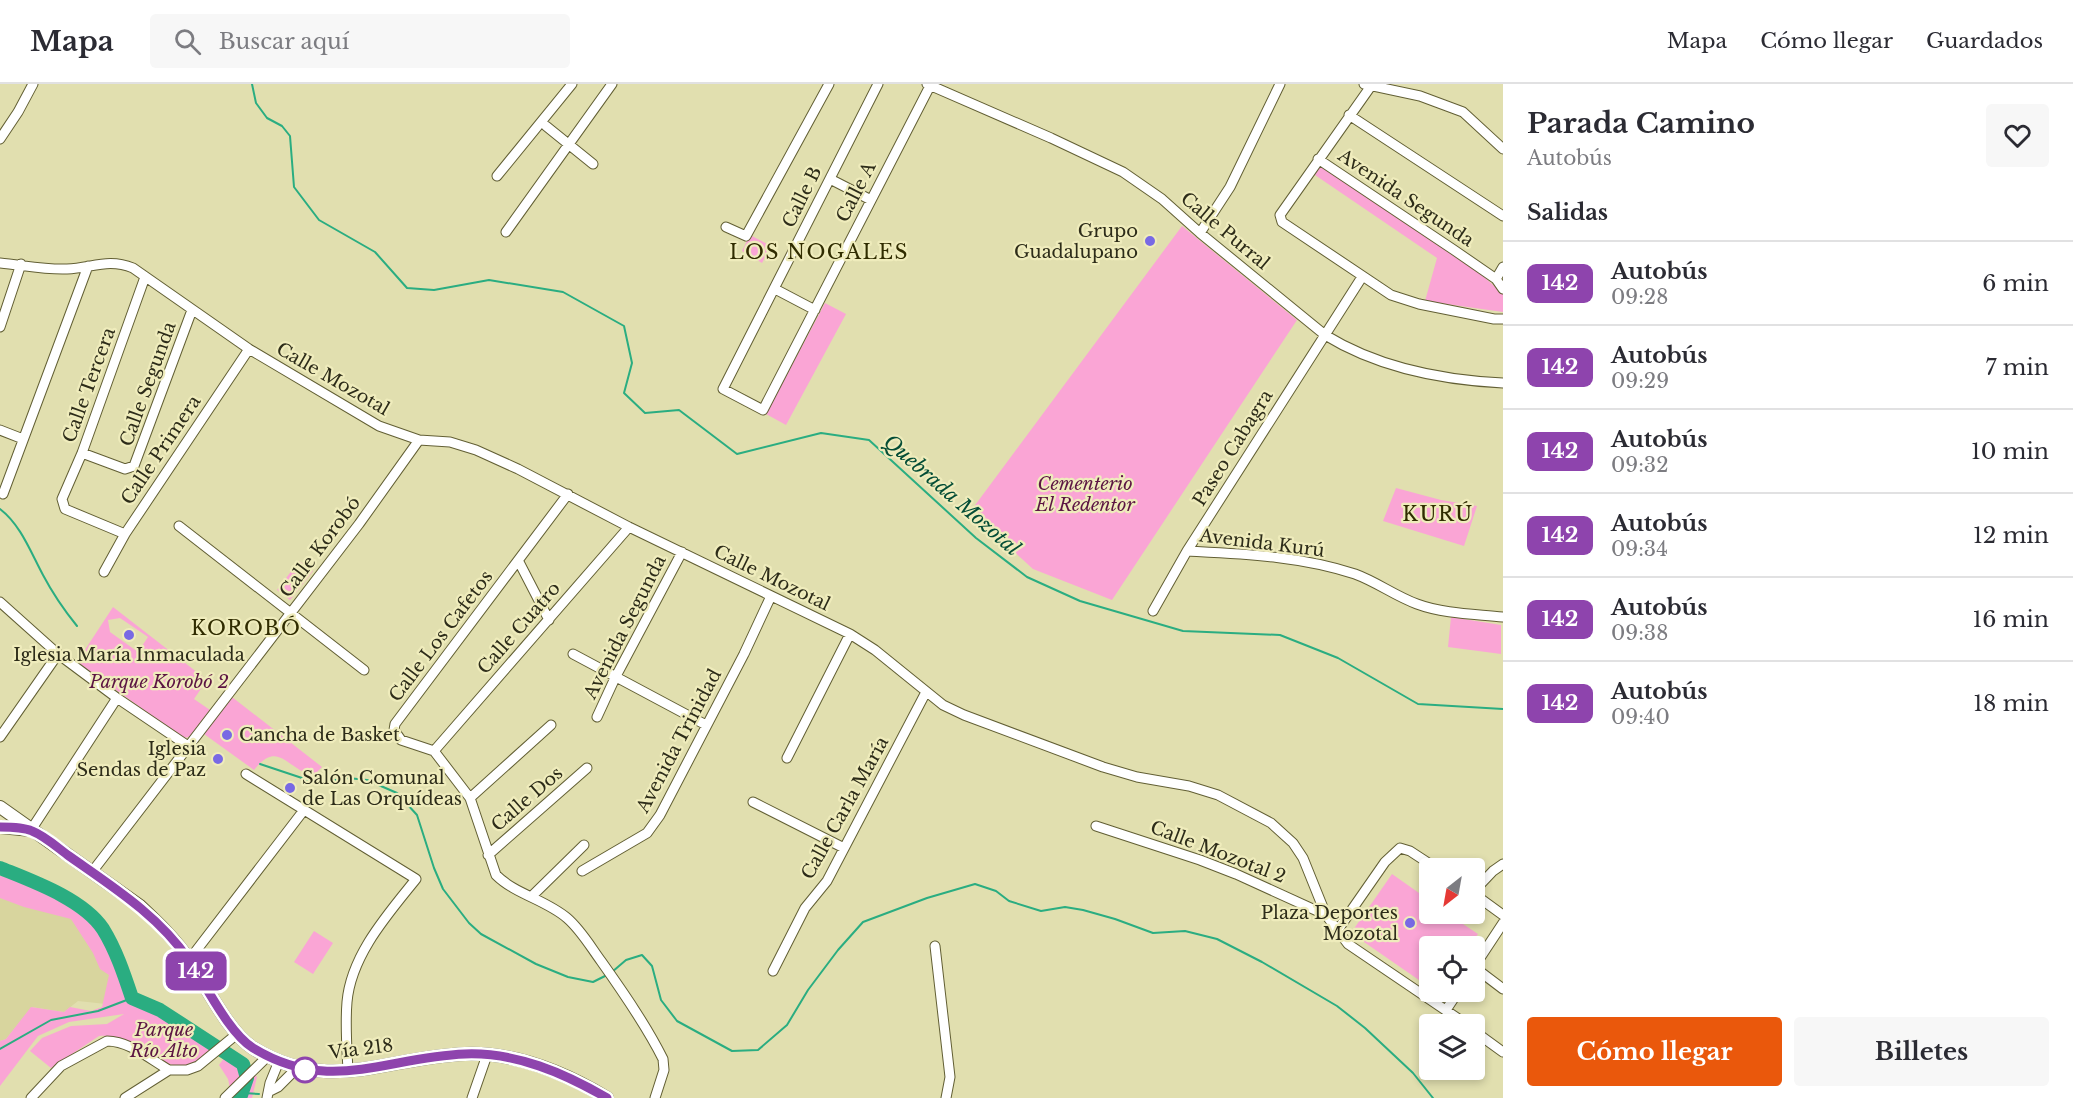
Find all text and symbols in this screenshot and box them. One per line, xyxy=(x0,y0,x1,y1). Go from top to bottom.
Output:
search box xyxy=(150,14,570,68)
text: Mapa xyxy=(30,24,114,59)
icon: search xyxy=(171,25,204,58)
text: Buscar aquí xyxy=(219,28,349,55)
text: Mapa xyxy=(1667,28,1727,54)
text: Cómo llegar xyxy=(1760,28,1893,54)
text: Guardados xyxy=(1926,28,2043,54)
button: heart xyxy=(1986,104,2049,167)
text: Parada Camino xyxy=(1527,106,1755,141)
street label: Avenida Segunda xyxy=(1333,144,1478,252)
text: Autobús xyxy=(1527,146,1612,170)
street label: Calle A xyxy=(831,157,881,226)
street label: Calle B xyxy=(778,163,826,231)
street label: Calle Purral xyxy=(1176,188,1274,275)
text: Salidas xyxy=(1527,199,1608,226)
place label: Grupo Guadalupano xyxy=(1014,220,1138,263)
marker: Grupo Guadalupano xyxy=(1143,234,1157,248)
district label: LOS NOGALES xyxy=(729,240,909,264)
text: Autobús xyxy=(1611,258,1707,285)
text: 142 xyxy=(1542,270,1578,296)
text: 6 min xyxy=(1982,270,2049,297)
text: 09:28 xyxy=(1611,285,1668,309)
street label: Calle Segunda xyxy=(115,319,181,449)
street label: Calle Tercera xyxy=(58,324,120,446)
street label: Calle Mozotal xyxy=(273,338,394,420)
text: Autobús xyxy=(1611,342,1707,369)
text: 142 xyxy=(1542,354,1578,380)
text: 7 min xyxy=(1985,354,2049,381)
text: 09:29 xyxy=(1611,369,1669,393)
street label: Paseo Cabagra xyxy=(1188,386,1278,510)
street label: Calle Primera xyxy=(116,391,206,509)
text: Autobús xyxy=(1611,426,1707,453)
water label: Quebrada Mozotal xyxy=(879,429,1026,561)
text: 142 xyxy=(1542,438,1578,464)
text: 10 min xyxy=(1971,438,2049,465)
text: 09:32 xyxy=(1611,453,1668,477)
park label: Cementerio El Redentor xyxy=(1034,473,1135,516)
street label: Calle Korobó xyxy=(275,492,365,602)
district label: KURÚ xyxy=(1402,501,1474,526)
text: Autobús xyxy=(1611,510,1707,537)
text: 142 xyxy=(1542,522,1578,548)
text: 12 min xyxy=(1973,522,2049,549)
street label: Avenida Kurú xyxy=(1197,524,1326,562)
text: 09:34 xyxy=(1611,537,1668,561)
street label: Calle Mozotal xyxy=(710,540,834,616)
street label: Avenida Segunda xyxy=(579,551,671,704)
street label: Calle Los Cafetos xyxy=(385,566,497,706)
street label: Calle Cuatro xyxy=(473,577,565,679)
text: Autobús xyxy=(1611,594,1707,621)
text: 142 xyxy=(1542,606,1578,632)
text: 16 min xyxy=(1972,606,2049,633)
district label: KOROBÓ xyxy=(191,615,301,640)
text: 09:38 xyxy=(1611,621,1668,645)
marker: Iglesia María Inmaculada xyxy=(122,628,136,642)
place label: Iglesia María Inmaculada xyxy=(13,644,245,666)
street label: Avenida Trinidad xyxy=(631,665,726,817)
park label: Parque Korobó 2 xyxy=(88,671,229,693)
text: Autobús xyxy=(1611,678,1707,705)
text: 142 xyxy=(1542,690,1578,716)
text: 18 min xyxy=(1973,690,2049,717)
text: 09:40 xyxy=(1611,705,1670,729)
place label: Cancha de Basket xyxy=(239,724,400,746)
marker: Cancha de Basket xyxy=(220,728,234,742)
street label: Calle Carla María xyxy=(797,733,893,883)
place label: Iglesia Sendas de Paz xyxy=(76,738,206,781)
marker: Iglesia Sendas de Paz xyxy=(211,752,225,766)
street label: Calle Dos xyxy=(487,762,567,836)
place label: Salón Comunal de Las Orquídeas xyxy=(302,767,462,810)
marker: Salón Comunal de Las Orquídeas xyxy=(283,781,297,795)
street label: Calle Mozotal 2 xyxy=(1147,816,1289,888)
north arrow xyxy=(1419,858,1485,924)
map controls xyxy=(1419,858,1485,1080)
place label: Plaza Deportes Mozotal xyxy=(1261,902,1398,945)
marker: Plaza Deportes Mozotal xyxy=(1403,916,1417,930)
button: locate xyxy=(1419,936,1485,1002)
line badge: 142 xyxy=(162,952,230,990)
text: 142 xyxy=(178,958,214,984)
button: layers xyxy=(1419,1014,1485,1080)
button: Cómo llegar xyxy=(1527,1017,1782,1086)
button: Billetes xyxy=(1794,1017,2049,1086)
park label: Parque Río Alto xyxy=(129,1019,198,1062)
street label: Vía 218 xyxy=(327,1034,394,1064)
unlabelled marker xyxy=(292,1057,318,1083)

